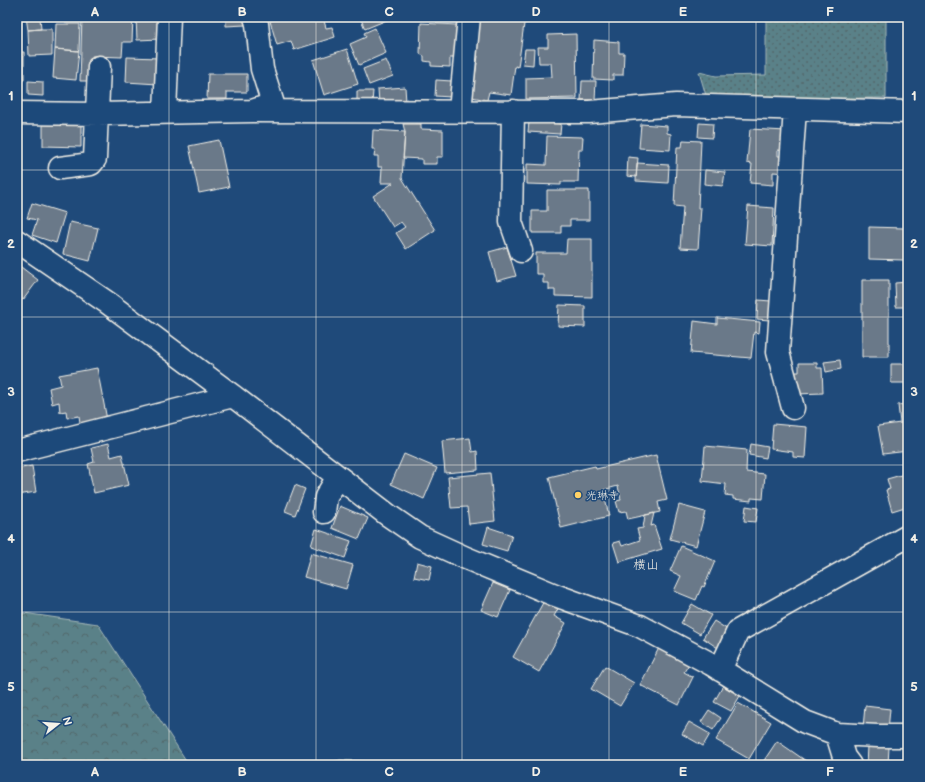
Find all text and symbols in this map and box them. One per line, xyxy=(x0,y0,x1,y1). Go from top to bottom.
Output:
text: A xyxy=(90,4,99,20)
text: B xyxy=(237,4,247,20)
text: C xyxy=(384,4,394,20)
text: D xyxy=(531,4,541,20)
text: E xyxy=(679,4,688,20)
text: F xyxy=(826,4,834,20)
text: 1 xyxy=(8,88,14,104)
text: 1 xyxy=(911,88,917,104)
text: 2 xyxy=(7,236,15,252)
text: 2 xyxy=(910,236,918,252)
text: 3 xyxy=(7,384,15,400)
text: 3 xyxy=(910,384,918,400)
place label: 光琳寺 xyxy=(586,489,619,502)
marker: 光琳寺 xyxy=(573,490,583,500)
text: 4 xyxy=(7,531,15,547)
text: 4 xyxy=(910,531,918,547)
district label: 横山 xyxy=(633,557,659,573)
text: 5 xyxy=(7,679,15,695)
text: 5 xyxy=(910,679,918,695)
north arrow xyxy=(38,704,78,744)
text: N xyxy=(60,715,75,727)
text: A xyxy=(90,764,99,780)
text: B xyxy=(237,764,247,780)
text: C xyxy=(384,764,394,780)
text: D xyxy=(531,764,541,780)
text: E xyxy=(679,764,688,780)
text: F xyxy=(826,764,834,780)

